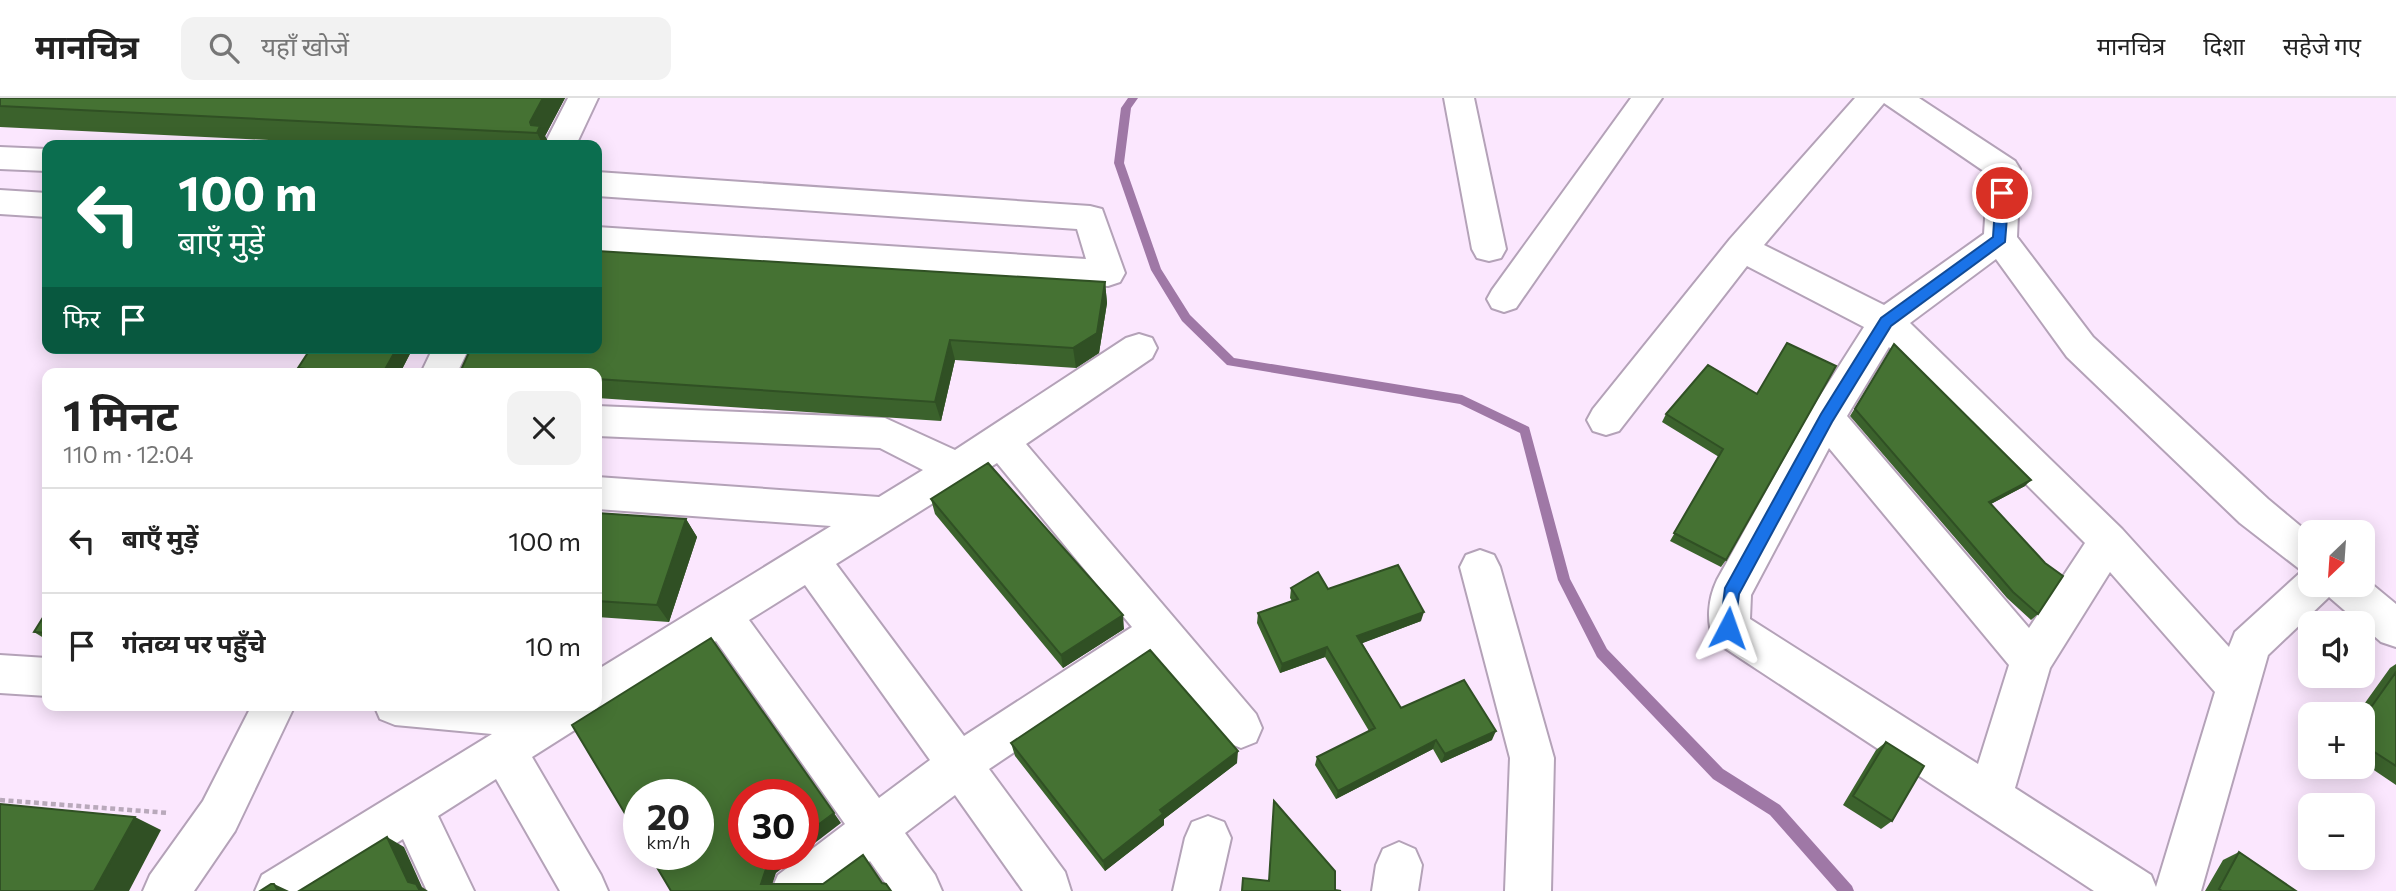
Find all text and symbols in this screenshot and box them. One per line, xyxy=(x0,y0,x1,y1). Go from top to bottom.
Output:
search box xyxy=(181,17,671,80)
text: मानचित्र xyxy=(35,25,139,66)
icon: search xyxy=(205,29,243,67)
text: यहाँ खोजें xyxy=(261,30,349,61)
text: मानचित्र xyxy=(2097,31,2165,60)
text: दिशा xyxy=(2203,31,2245,60)
text: सहेजे गए xyxy=(2283,31,2361,60)
text: 100 m xyxy=(178,161,317,221)
pin xyxy=(1972,163,2032,223)
icon: left xyxy=(63,168,154,259)
icon: arrive xyxy=(1983,174,2021,212)
text: बाएँ मुड़ें xyxy=(178,221,265,261)
icon: arrive xyxy=(114,301,152,339)
text: फिर xyxy=(63,302,100,333)
text: 1 मिनट xyxy=(63,388,178,440)
button: close xyxy=(507,391,581,465)
text: 110 m · 12:04 xyxy=(63,440,193,468)
north arrow xyxy=(2298,520,2375,597)
map controls xyxy=(2298,520,2375,870)
icon: left xyxy=(63,522,101,560)
text: बाएँ मुड़ें xyxy=(122,522,198,553)
text: 100 m xyxy=(508,525,581,556)
position arrow xyxy=(1691,591,1765,665)
button: sound xyxy=(2298,611,2375,688)
icon: arrive xyxy=(63,627,101,665)
text: गंतव्य पर पहुँचे xyxy=(122,627,266,658)
text: 10 m xyxy=(525,630,581,661)
button: + xyxy=(2298,702,2375,779)
speed limit sign: 30 xyxy=(728,779,819,870)
button: − xyxy=(2298,793,2375,870)
text: 20 xyxy=(647,794,690,837)
text: km/h xyxy=(647,831,690,853)

